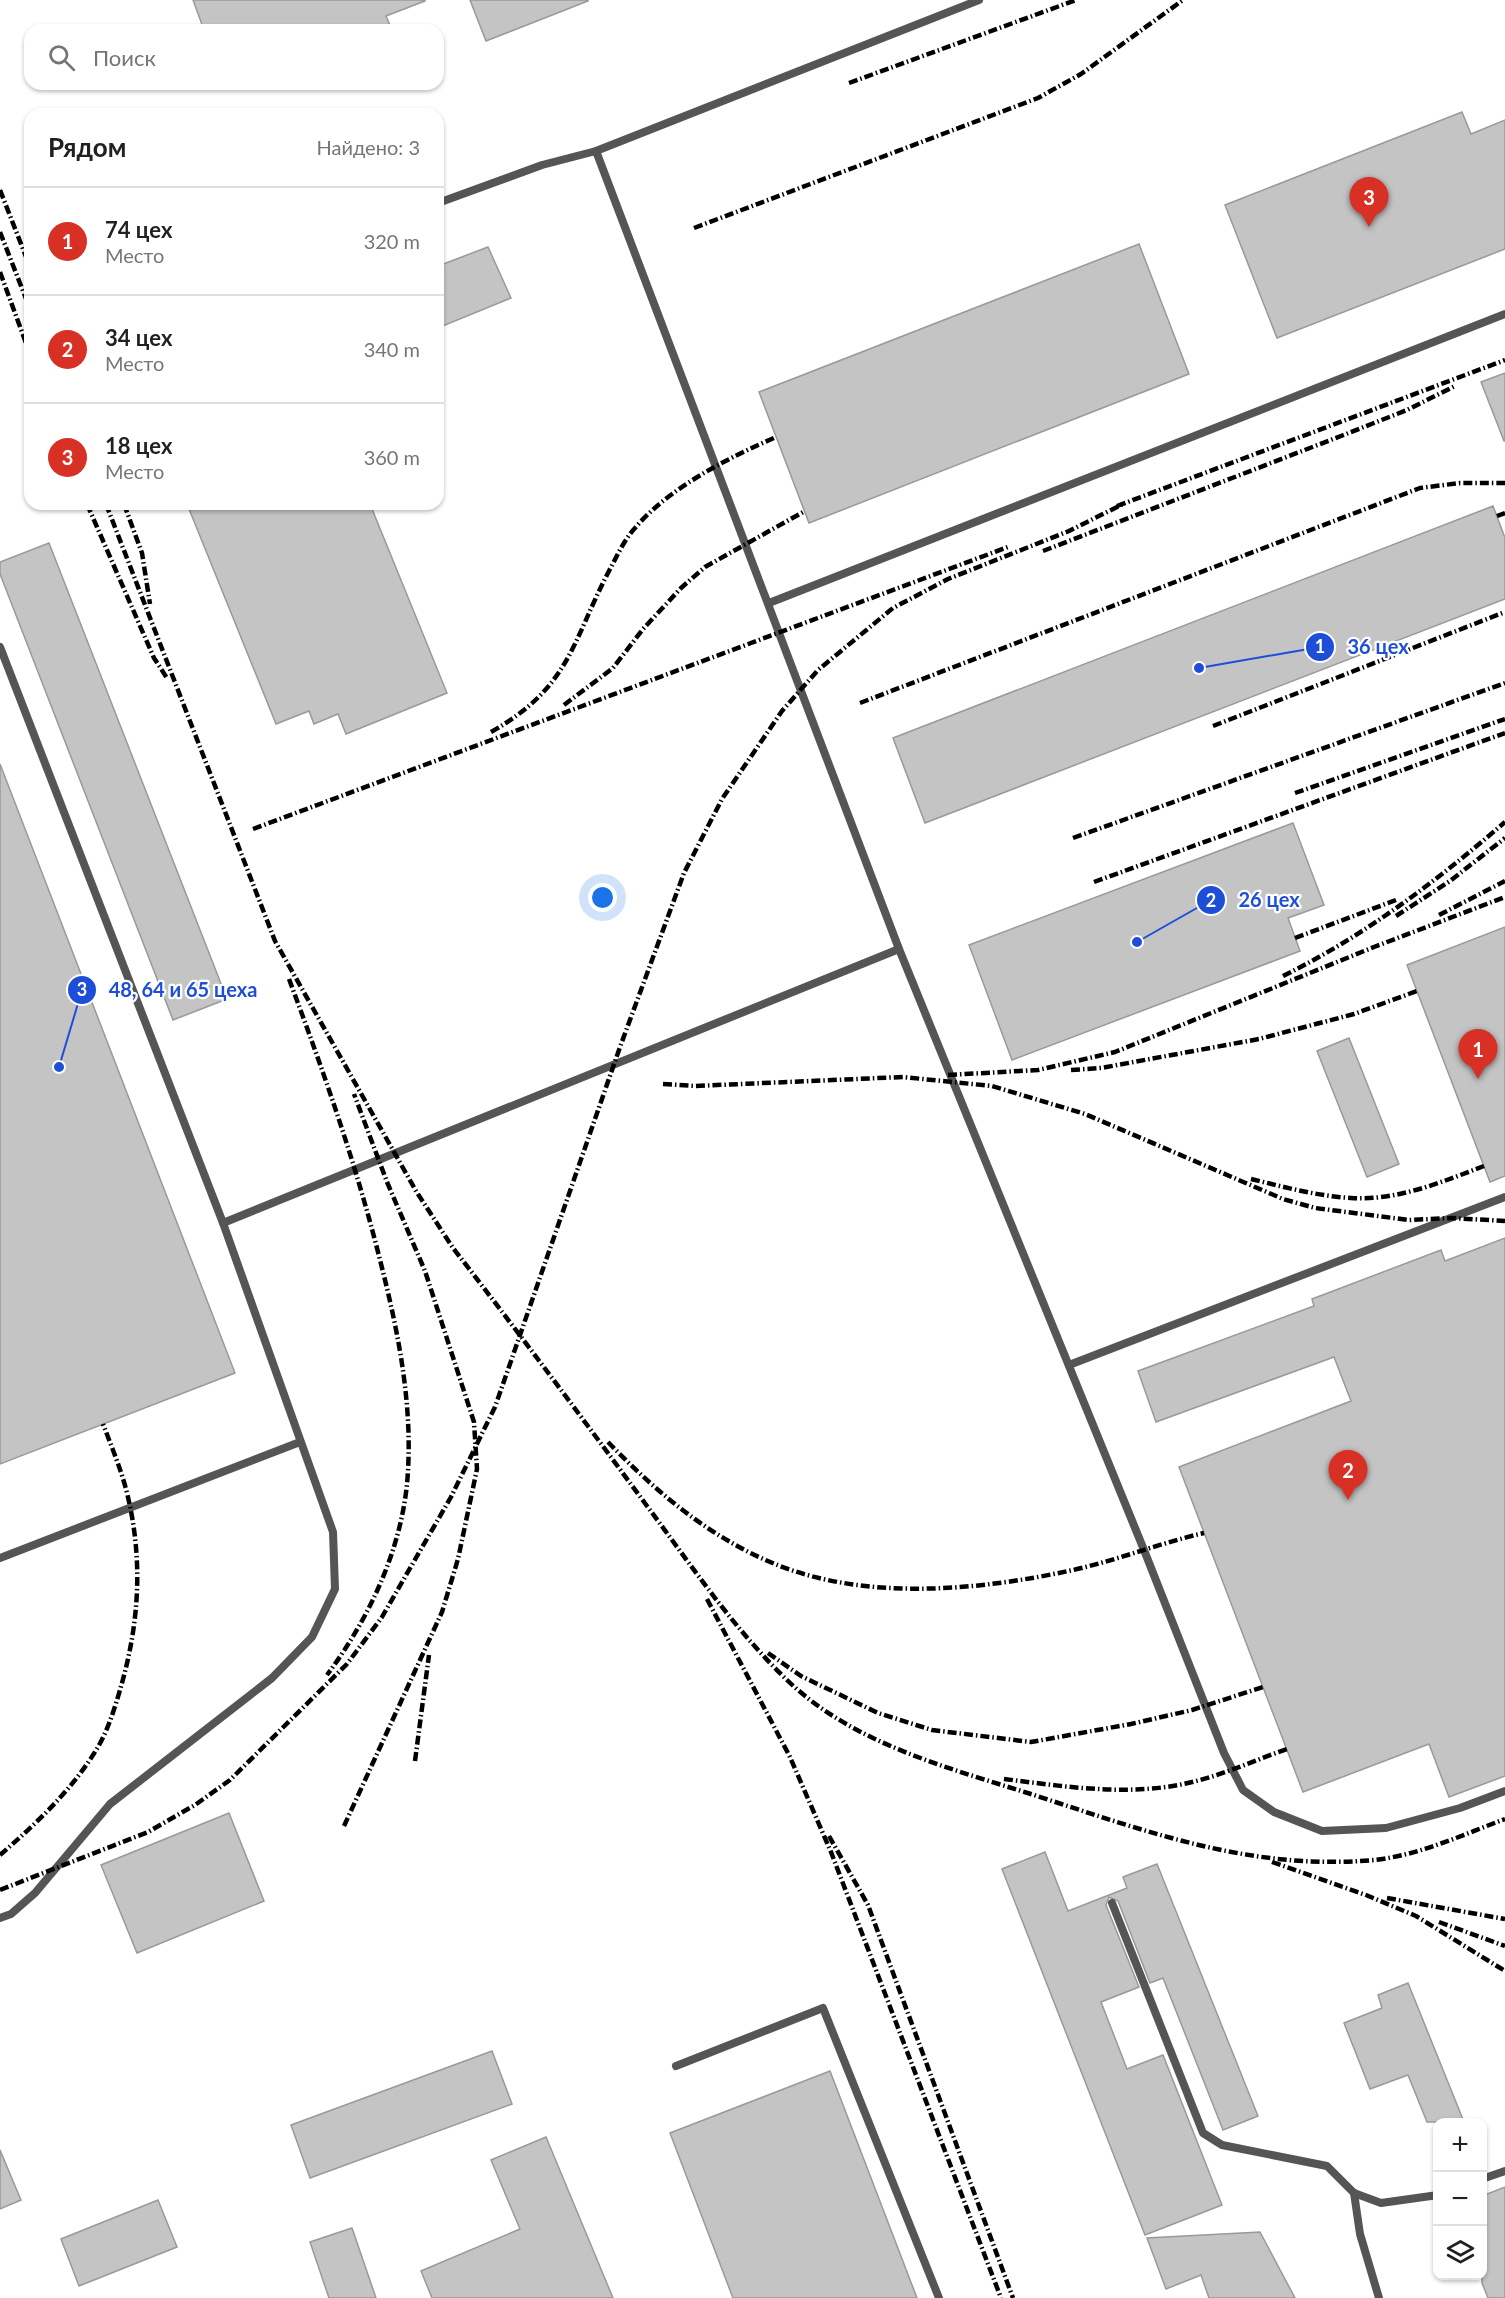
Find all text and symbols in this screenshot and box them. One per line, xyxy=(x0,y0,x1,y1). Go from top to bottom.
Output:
search box xyxy=(24,24,444,90)
icon: search xyxy=(45,41,78,74)
text: Поиск xyxy=(93,44,156,71)
text: Рядом xyxy=(48,131,126,163)
text: Найдено: 3 xyxy=(317,135,420,159)
pin: 3 xyxy=(1350,178,1388,227)
text: 74 цех xyxy=(105,216,172,243)
text: 1 xyxy=(62,229,73,253)
text: 320 m xyxy=(364,229,420,253)
text: Место xyxy=(105,243,164,267)
text: 34 цех xyxy=(105,324,172,351)
text: 2 xyxy=(62,337,73,361)
text: 340 m xyxy=(364,337,420,361)
text: Место xyxy=(105,351,164,375)
text: 18 цех xyxy=(105,432,172,459)
text: 3 xyxy=(62,445,73,469)
text: 360 m xyxy=(364,445,420,469)
text: Место xyxy=(105,459,164,483)
callout: 36 цех xyxy=(1305,628,1421,666)
text: 36 цех xyxy=(1347,634,1409,658)
text: 1 xyxy=(1315,635,1325,657)
callout: 26 цех xyxy=(1196,881,1311,919)
your location xyxy=(588,883,617,912)
text: 26 цех xyxy=(1238,887,1300,911)
text: 2 xyxy=(1206,889,1216,911)
callout: 48, 64 и 65 цеха xyxy=(67,971,270,1009)
text: 48, 64 и 65 цеха xyxy=(109,977,257,1001)
text: 3 xyxy=(77,978,87,1000)
pin: 1 xyxy=(1458,1030,1498,1079)
pin: 2 xyxy=(1328,1450,1368,1500)
map controls xyxy=(1433,2118,1487,2280)
button: + xyxy=(1433,2118,1487,2172)
button: − xyxy=(1433,2172,1487,2226)
button: layers xyxy=(1433,2226,1487,2280)

